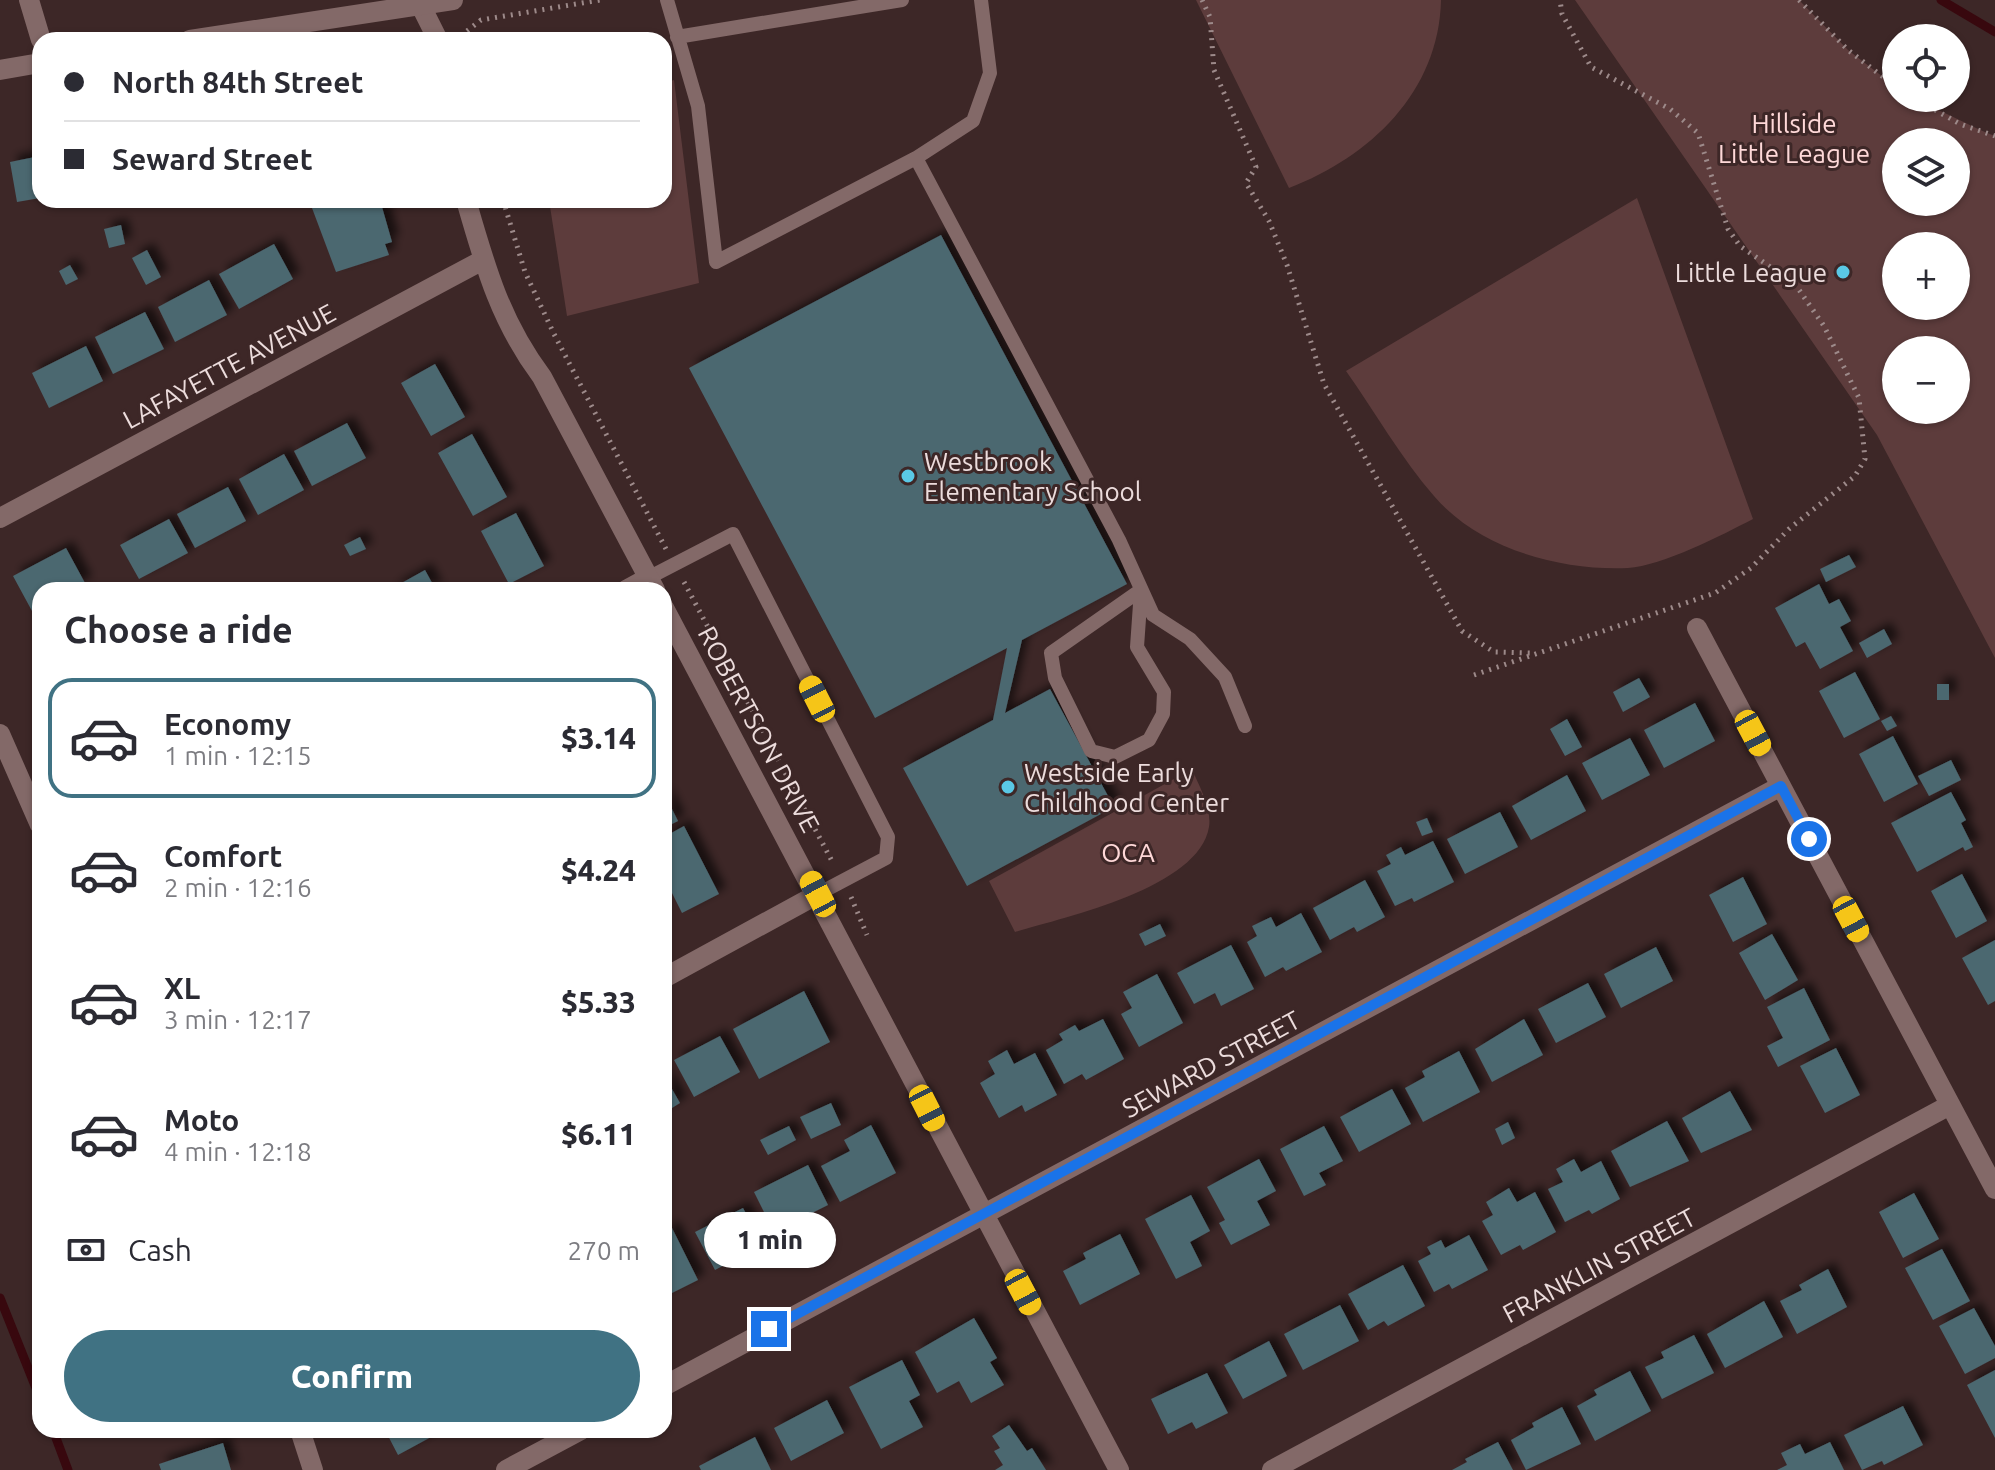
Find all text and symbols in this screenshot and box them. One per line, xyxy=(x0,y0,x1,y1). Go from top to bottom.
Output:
map controls xyxy=(1882,24,1970,424)
button: locate xyxy=(1882,24,1970,112)
text: North 84th Street xyxy=(112,65,363,99)
park label: Hillside Little League xyxy=(1718,109,1870,168)
button: layers xyxy=(1882,128,1970,216)
text: Seward Street xyxy=(112,142,313,176)
button: + xyxy=(1882,232,1970,320)
place label: Little League xyxy=(1675,258,1827,287)
marker: Little League xyxy=(1834,263,1852,281)
street label: LAFAYETTE AVENUE xyxy=(118,298,340,434)
button: − xyxy=(1882,336,1970,424)
place label: Westbrook Elementary School xyxy=(924,447,1142,506)
marker: Westbrook Elementary School xyxy=(899,467,917,485)
text: Choose a ride xyxy=(64,609,293,650)
street label: ROBERTSON DRIVE xyxy=(693,621,825,837)
car xyxy=(795,672,839,726)
icon: car xyxy=(68,702,140,774)
car xyxy=(1731,706,1775,760)
text: Economy xyxy=(164,707,291,741)
text: $3.14 xyxy=(561,721,636,755)
text: 1 min · 12:15 xyxy=(164,741,312,770)
place label: Westside Early Childhood Center xyxy=(1024,758,1229,817)
marker: Westside Early Childhood Center xyxy=(999,778,1017,796)
route start xyxy=(1791,821,1827,857)
icon: car xyxy=(68,834,140,906)
park label: OCA xyxy=(1101,838,1155,867)
text: Comfort xyxy=(164,839,282,873)
text: $4.24 xyxy=(561,853,636,887)
car xyxy=(796,867,840,921)
text: 2 min · 12:16 xyxy=(164,873,312,902)
car xyxy=(1829,892,1873,946)
icon: car xyxy=(68,966,140,1038)
text: XL xyxy=(164,971,200,1005)
text: $5.33 xyxy=(561,985,636,1019)
text: 3 min · 12:17 xyxy=(164,1005,312,1034)
street label: SEWARD STREET xyxy=(1117,1005,1305,1123)
car xyxy=(905,1081,949,1135)
icon: car xyxy=(68,1098,140,1170)
text: Moto xyxy=(164,1103,239,1137)
text: $6.11 xyxy=(561,1117,636,1151)
text: 4 min · 12:18 xyxy=(164,1137,312,1166)
street label: FRANKLIN STREET xyxy=(1498,1202,1700,1328)
callout: 1 min xyxy=(703,1213,835,1269)
text: 1 min xyxy=(737,1225,803,1254)
icon: cash xyxy=(64,1228,108,1272)
text: Cash xyxy=(128,1233,192,1267)
text: 270 m xyxy=(568,1236,640,1265)
car xyxy=(1001,1265,1045,1319)
route end xyxy=(751,1311,787,1347)
button: Confirm xyxy=(64,1330,640,1422)

